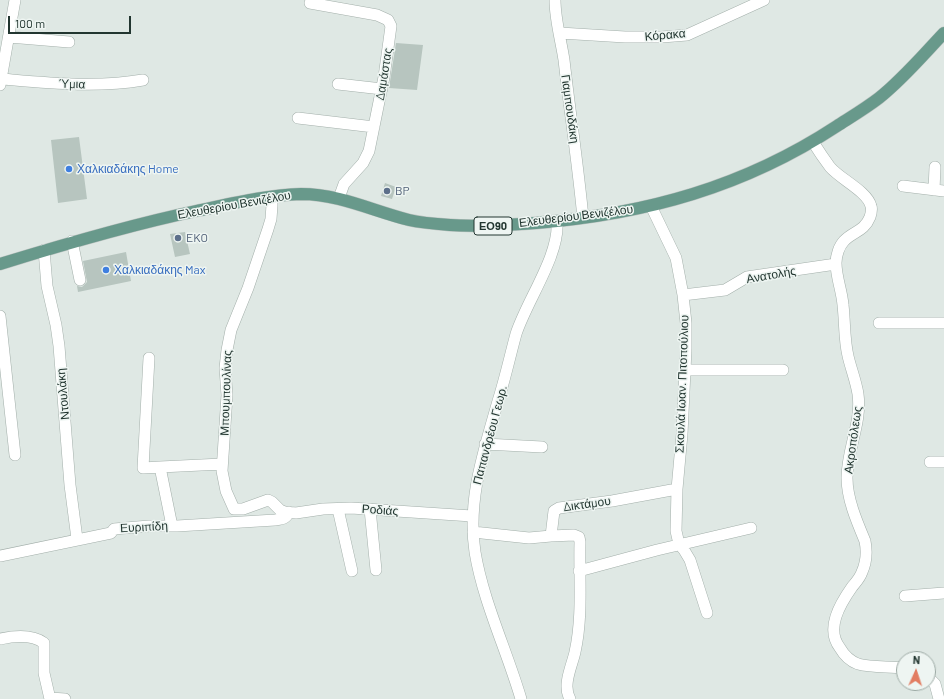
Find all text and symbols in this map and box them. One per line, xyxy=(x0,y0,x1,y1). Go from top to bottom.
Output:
scale bar xyxy=(10,8,133,34)
text: 100 m xyxy=(15,16,45,30)
street label: Κόρακα xyxy=(644,26,686,44)
street label: Δαμάστας xyxy=(373,47,395,101)
street label: Γιαμπουδάκη xyxy=(558,74,582,144)
street label: Ύμια xyxy=(59,76,85,92)
place label: Χαλκιαδάκης Home xyxy=(77,162,179,176)
marker: Χαλκιαδάκης Home xyxy=(64,164,74,174)
place label: BP xyxy=(395,184,410,198)
marker: BP xyxy=(382,186,392,196)
street label: Ελευθερίου Βενιζέλου xyxy=(176,188,292,222)
street label: Ελευθερίου Βενιζέλου xyxy=(518,202,634,230)
road number: ΕΟ90 xyxy=(474,217,512,235)
place label: EKO xyxy=(186,231,208,245)
marker: EKO xyxy=(173,233,183,243)
place label: Χαλκιαδάκης Max xyxy=(114,263,205,277)
street label: Ανατολής xyxy=(745,264,797,286)
marker: Χαλκιαδάκης Max xyxy=(101,265,111,275)
street label: Σκουλά Ιωαν. Πιτοπούλιου xyxy=(672,315,692,453)
street label: Μπουμπουλίνας xyxy=(217,350,235,436)
street label: Ντουλάκη xyxy=(54,368,72,420)
street label: Παπανδρέου Γεωρ. xyxy=(470,384,510,486)
street label: Ακροπόλεως xyxy=(841,405,865,475)
street label: Δικτάμου xyxy=(562,494,612,514)
street label: Ροδιάς xyxy=(361,502,399,518)
street label: Ευριπίδη xyxy=(120,519,168,535)
north arrow xyxy=(896,651,936,691)
text: N xyxy=(913,653,921,666)

